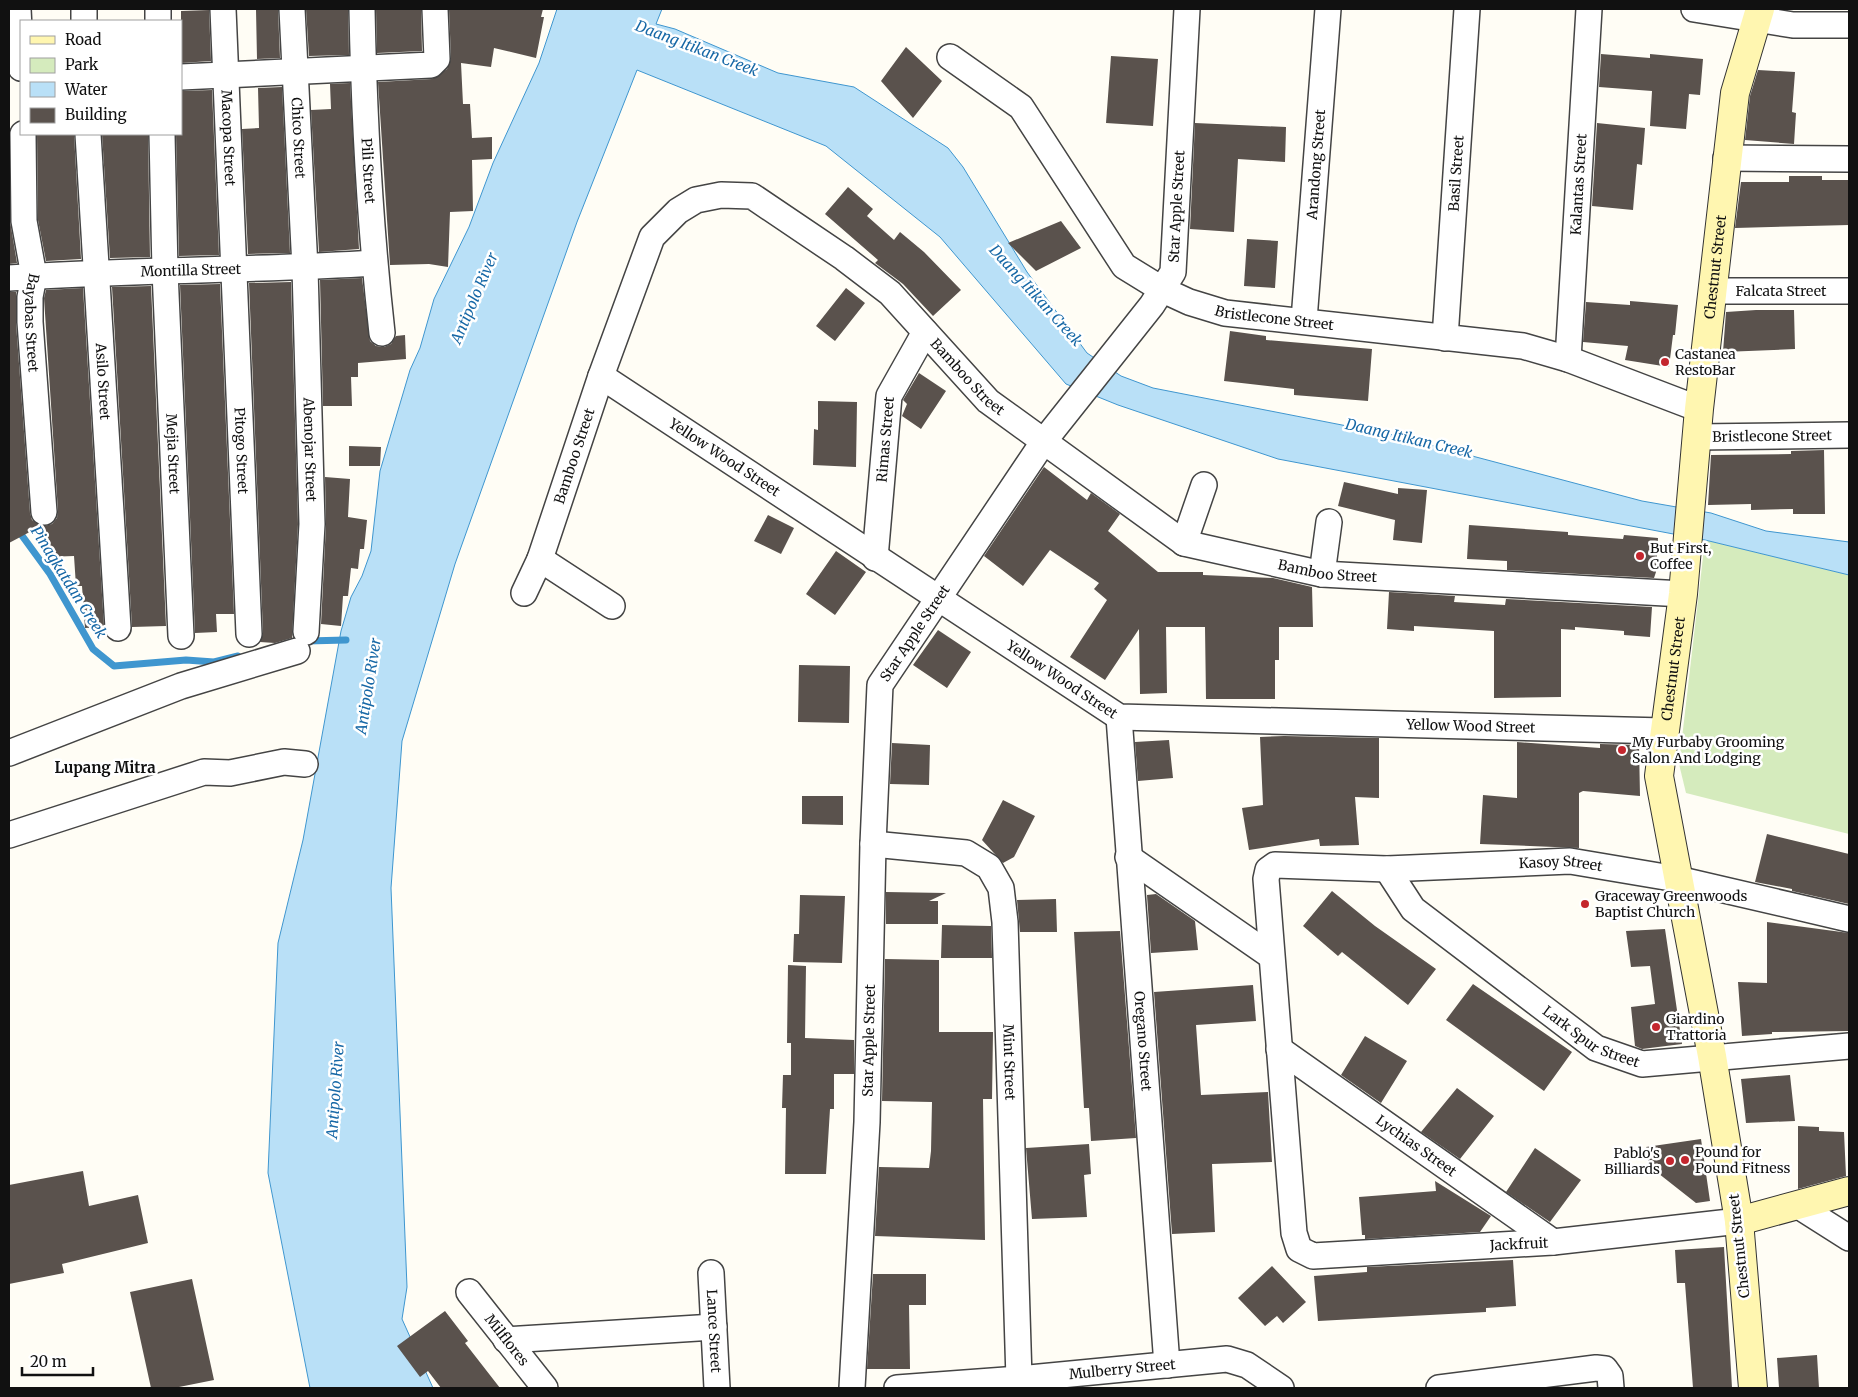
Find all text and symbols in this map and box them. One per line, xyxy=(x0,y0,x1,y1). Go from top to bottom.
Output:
water label: Daang Itikan Creek xyxy=(632,15,762,80)
legend xyxy=(20,20,182,135)
text: Road xyxy=(65,30,101,49)
text: Park xyxy=(65,55,99,74)
text: Water xyxy=(64,80,108,99)
street label: Macopa Street xyxy=(217,89,239,187)
street label: Chico Street xyxy=(287,97,310,179)
text: Building xyxy=(65,105,127,124)
street label: Arandong Street xyxy=(1303,108,1329,221)
street label: Kalantas Street xyxy=(1566,132,1591,236)
street label: Basil Street xyxy=(1444,134,1468,212)
street label: Pili Street xyxy=(357,138,379,205)
street label: Star Apple Street xyxy=(1165,149,1189,263)
street label: Chestnut Street xyxy=(1700,213,1730,320)
water label: Daang Itikan Creek xyxy=(985,240,1087,350)
water label: Antipolo River xyxy=(446,249,502,347)
street label: Montilla Street xyxy=(140,260,242,281)
street label: Bayabas Street xyxy=(21,272,43,373)
street label: Falcata Street xyxy=(1736,282,1827,300)
street label: Bristlecone Street xyxy=(1213,301,1335,334)
street label: Bamboo Street xyxy=(927,335,1009,419)
street label: Asilo Street xyxy=(92,342,114,421)
place label: Castanea RestoBar xyxy=(1675,345,1736,379)
marker: Castanea RestoBar xyxy=(1659,356,1671,368)
street label: Rimas Street xyxy=(873,395,898,483)
street label: Abenojar Street xyxy=(300,396,320,503)
street label: Bamboo Street xyxy=(550,405,599,506)
street label: Pitogo Street xyxy=(231,407,252,495)
street label: Mejia Street xyxy=(162,413,184,495)
street label: Yellow Wood Street xyxy=(665,414,784,501)
water label: Daang Itikan Creek xyxy=(1343,414,1475,462)
street label: Bristlecone Street xyxy=(1712,426,1832,446)
water label: Pinagkatdan Creek xyxy=(27,522,112,642)
place label: But First, Coffee xyxy=(1650,539,1712,573)
marker: But First, Coffee xyxy=(1634,550,1646,562)
street label: Bamboo Street xyxy=(1276,555,1378,586)
street label: Star Apple Street xyxy=(876,581,954,685)
street label: Chestnut Street xyxy=(1657,615,1689,722)
water label: Antipolo River xyxy=(351,636,385,736)
street label: Yellow Wood Street xyxy=(1002,636,1121,723)
street label: Yellow Wood Street xyxy=(1405,715,1536,737)
place label: My Furbaby Grooming Salon And Lodging xyxy=(1632,733,1785,767)
marker: My Furbaby Grooming Salon And Lodging xyxy=(1616,744,1628,756)
district label: Lupang Mitra xyxy=(54,758,156,777)
street label: Kasoy Street xyxy=(1518,852,1604,875)
place label: Graceway Greenwoods Baptist Church xyxy=(1595,887,1748,921)
marker: Graceway Greenwoods Baptist Church xyxy=(1579,898,1591,910)
street label: Star Apple Street xyxy=(859,983,879,1097)
street label: Oregano Street xyxy=(1130,990,1156,1092)
street label: Lark Spur Street xyxy=(1539,1002,1642,1072)
place label: Giardino Trattoria xyxy=(1666,1010,1727,1044)
marker: Giardino Trattoria xyxy=(1650,1021,1662,1033)
street label: Mint Street xyxy=(999,1024,1019,1101)
water label: Antipolo River xyxy=(322,1040,348,1140)
street label: Lychias Street xyxy=(1373,1111,1461,1181)
place label: Pound for Pound Fitness xyxy=(1695,1143,1791,1177)
place label: Pablo's Billiards xyxy=(1604,1144,1660,1178)
marker: Pound for Pound Fitness xyxy=(1679,1154,1691,1166)
marker: Pablo's Billiards xyxy=(1664,1155,1676,1167)
street label: Chestnut Street xyxy=(1725,1192,1753,1299)
street label: Jackfruit xyxy=(1488,1233,1549,1255)
street label: Lance Street xyxy=(703,1289,725,1374)
street label: Milflores xyxy=(481,1310,533,1369)
scale bar xyxy=(22,1344,94,1376)
text: 20 m xyxy=(30,1352,67,1371)
street label: Mulberry Street xyxy=(1068,1355,1177,1383)

